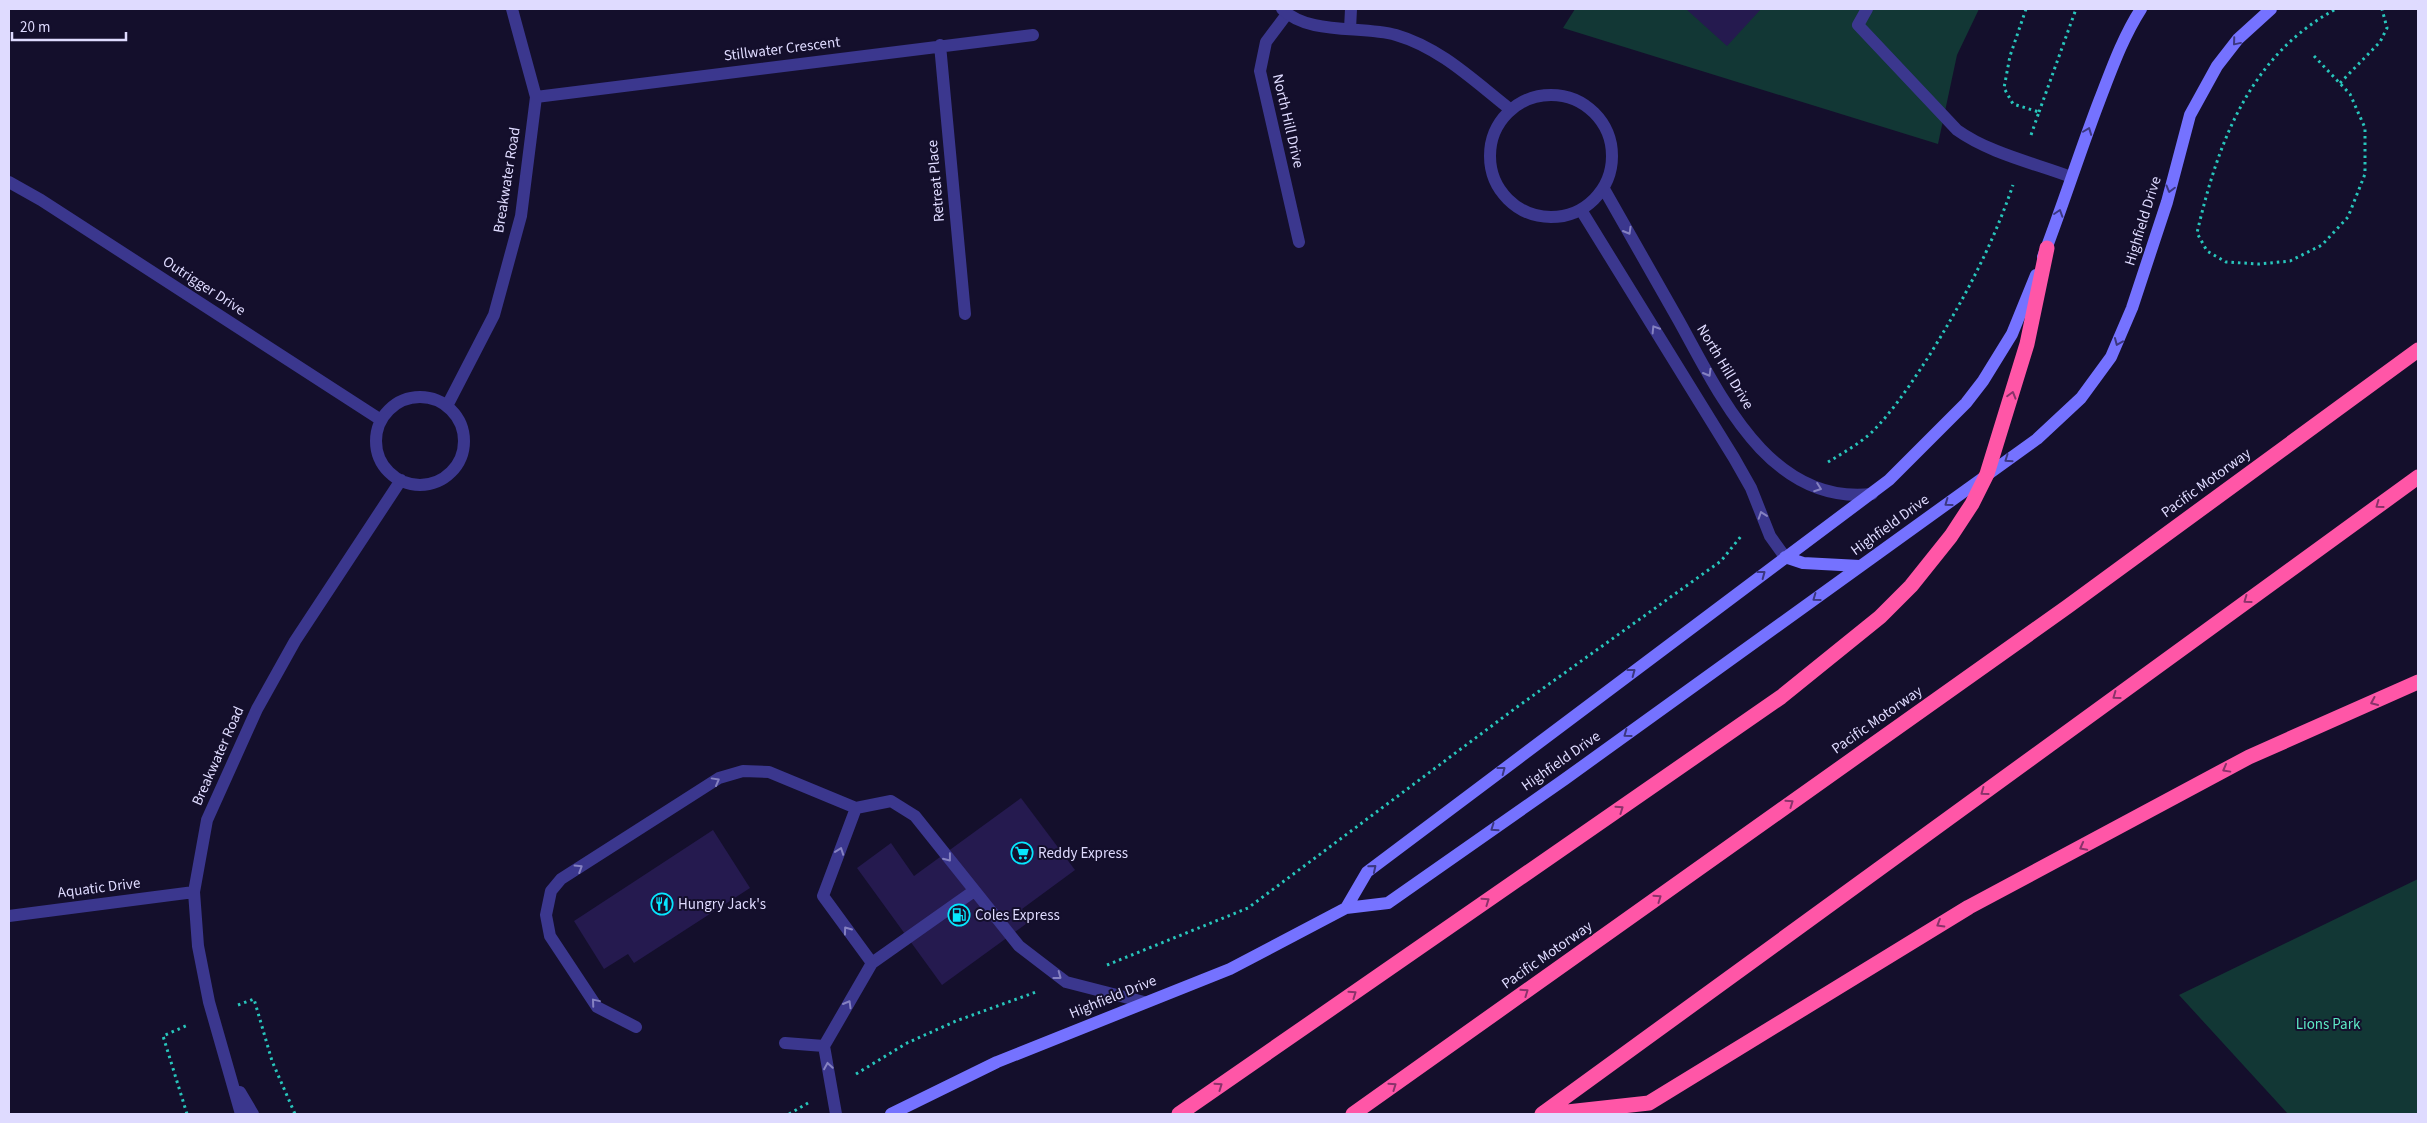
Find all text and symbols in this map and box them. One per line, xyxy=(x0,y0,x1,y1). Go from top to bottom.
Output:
scale bar xyxy=(12,10,126,42)
text: 20 m xyxy=(20,17,50,38)
street label: Stillwater Crescent xyxy=(723,31,841,67)
one-way arrow xyxy=(2233,37,2242,46)
street label: North Hill Drive xyxy=(1267,72,1309,170)
street label: Breakwater Road xyxy=(488,126,526,234)
one-way arrow xyxy=(2082,127,2092,136)
street label: Retreat Place xyxy=(922,139,950,223)
street label: Highfield Drive xyxy=(2119,174,2167,268)
one-way arrow xyxy=(2166,184,2176,192)
one-way arrow xyxy=(2053,209,2063,217)
one-way arrow xyxy=(1621,226,1631,235)
street label: Outrigger Drive xyxy=(158,251,250,321)
street label: North Hill Drive xyxy=(1691,320,1759,414)
one-way arrow xyxy=(1651,325,1661,334)
one-way arrow xyxy=(2113,337,2124,346)
one-way arrow xyxy=(1701,368,1711,377)
one-way arrow xyxy=(2007,391,2017,399)
street label: Pacific Motorway xyxy=(2157,443,2255,523)
one-way arrow xyxy=(2004,453,2014,462)
one-way arrow xyxy=(1813,482,1821,492)
street label: Highfield Drive xyxy=(1846,489,1934,561)
one-way arrow xyxy=(1945,498,1954,506)
one-way arrow xyxy=(2375,499,2385,508)
one-way arrow xyxy=(1757,511,1767,520)
one-way arrow xyxy=(1756,571,1766,580)
one-way arrow xyxy=(1812,592,1822,601)
one-way arrow xyxy=(2243,594,2253,603)
one-way arrow xyxy=(1626,669,1636,678)
street label: Pacific Motorway xyxy=(1827,681,1927,759)
one-way arrow xyxy=(2112,690,2122,699)
one-way arrow xyxy=(2370,695,2379,706)
street label: Breakwater Road xyxy=(187,703,249,809)
street label: Highfield Drive xyxy=(1517,726,1605,796)
one-way arrow xyxy=(1623,728,1633,737)
one-way arrow xyxy=(2222,763,2231,773)
one-way arrow xyxy=(1496,767,1506,776)
one-way arrow xyxy=(711,777,720,787)
one-way arrow xyxy=(1981,786,1990,794)
one-way arrow xyxy=(1784,800,1794,809)
one-way arrow xyxy=(1614,806,1623,815)
one-way arrow xyxy=(1491,822,1500,831)
supermarket icon: Reddy Express xyxy=(1010,841,1034,865)
one-way arrow xyxy=(2079,841,2088,851)
place label: Reddy Express xyxy=(1038,843,1128,864)
one-way arrow xyxy=(834,847,844,855)
one-way arrow xyxy=(942,852,950,861)
one-way arrow xyxy=(573,865,582,874)
one-way arrow xyxy=(1367,865,1376,873)
street label: Aquatic Drive xyxy=(56,873,142,903)
restaurant icon: Hungry Jack's xyxy=(650,892,674,916)
place label: Hungry Jack's xyxy=(678,894,766,915)
one-way arrow xyxy=(1652,895,1662,904)
one-way arrow xyxy=(1480,898,1490,907)
fuel station icon: Coles Express xyxy=(947,903,971,927)
place label: Coles Express xyxy=(975,905,1060,926)
street label: Pacific Motorway xyxy=(1497,916,1597,994)
one-way arrow xyxy=(1937,918,1946,928)
one-way arrow xyxy=(844,926,853,936)
one-way arrow xyxy=(1052,970,1061,978)
street label: Highfield Drive xyxy=(1066,970,1160,1024)
one-way arrow xyxy=(1519,989,1529,998)
one-way arrow xyxy=(1347,991,1356,1000)
one-way arrow xyxy=(591,999,600,1008)
one-way arrow xyxy=(842,1000,852,1009)
park label: Lions Park xyxy=(2296,1014,2361,1035)
one-way arrow xyxy=(823,1062,833,1071)
one-way arrow xyxy=(1213,1083,1223,1092)
one-way arrow xyxy=(1387,1083,1397,1092)

